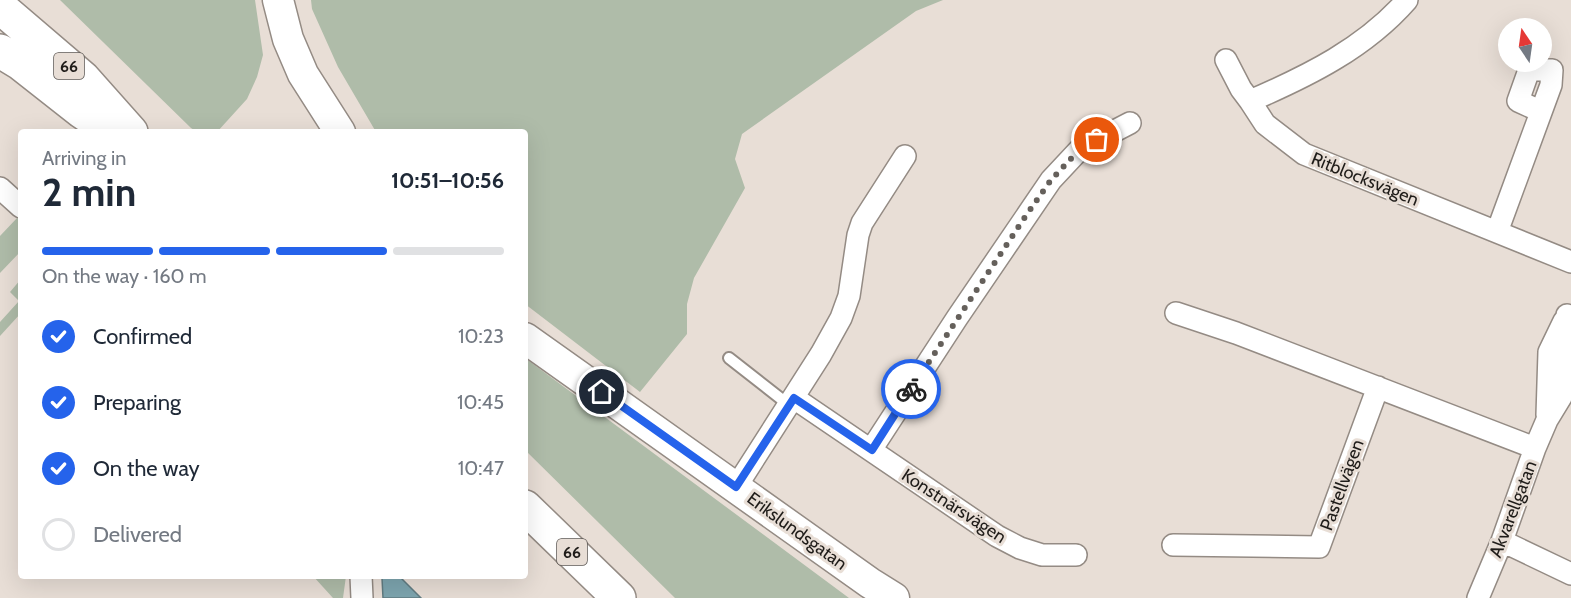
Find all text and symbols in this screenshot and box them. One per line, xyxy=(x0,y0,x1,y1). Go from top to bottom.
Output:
north arrow xyxy=(1498,18,1552,72)
map controls xyxy=(1498,18,1552,72)
road number: 66 xyxy=(54,53,84,79)
pin xyxy=(1071,114,1122,165)
icon: bag xyxy=(1080,123,1113,156)
text: Arriving in xyxy=(42,146,126,170)
street label: Ritblocksvägen xyxy=(1308,147,1422,211)
text: 10:51–10:56 xyxy=(391,167,504,194)
text: 2 min xyxy=(42,168,136,216)
text: On the way · 160 m xyxy=(42,264,207,288)
icon: check xyxy=(42,320,75,353)
text: Confirmed xyxy=(93,323,192,350)
text: 10:23 xyxy=(458,324,504,348)
courier xyxy=(881,359,941,419)
pin xyxy=(576,366,627,417)
icon: bike xyxy=(895,373,928,406)
icon: home xyxy=(585,375,618,408)
icon: check xyxy=(42,386,75,419)
text: Preparing xyxy=(93,389,181,416)
text: 10:45 xyxy=(457,390,504,414)
street label: Pastellvägen xyxy=(1315,436,1369,534)
icon: check xyxy=(42,452,75,485)
text: On the way xyxy=(93,455,200,482)
text: 10:47 xyxy=(458,456,504,480)
street label: Akvarellgatan xyxy=(1484,457,1542,561)
street label: Konstnärsvägen xyxy=(897,464,1011,548)
street label: Erikslundsgatan xyxy=(743,487,851,575)
text: Delivered xyxy=(93,521,182,548)
road number: 66 xyxy=(557,539,587,565)

